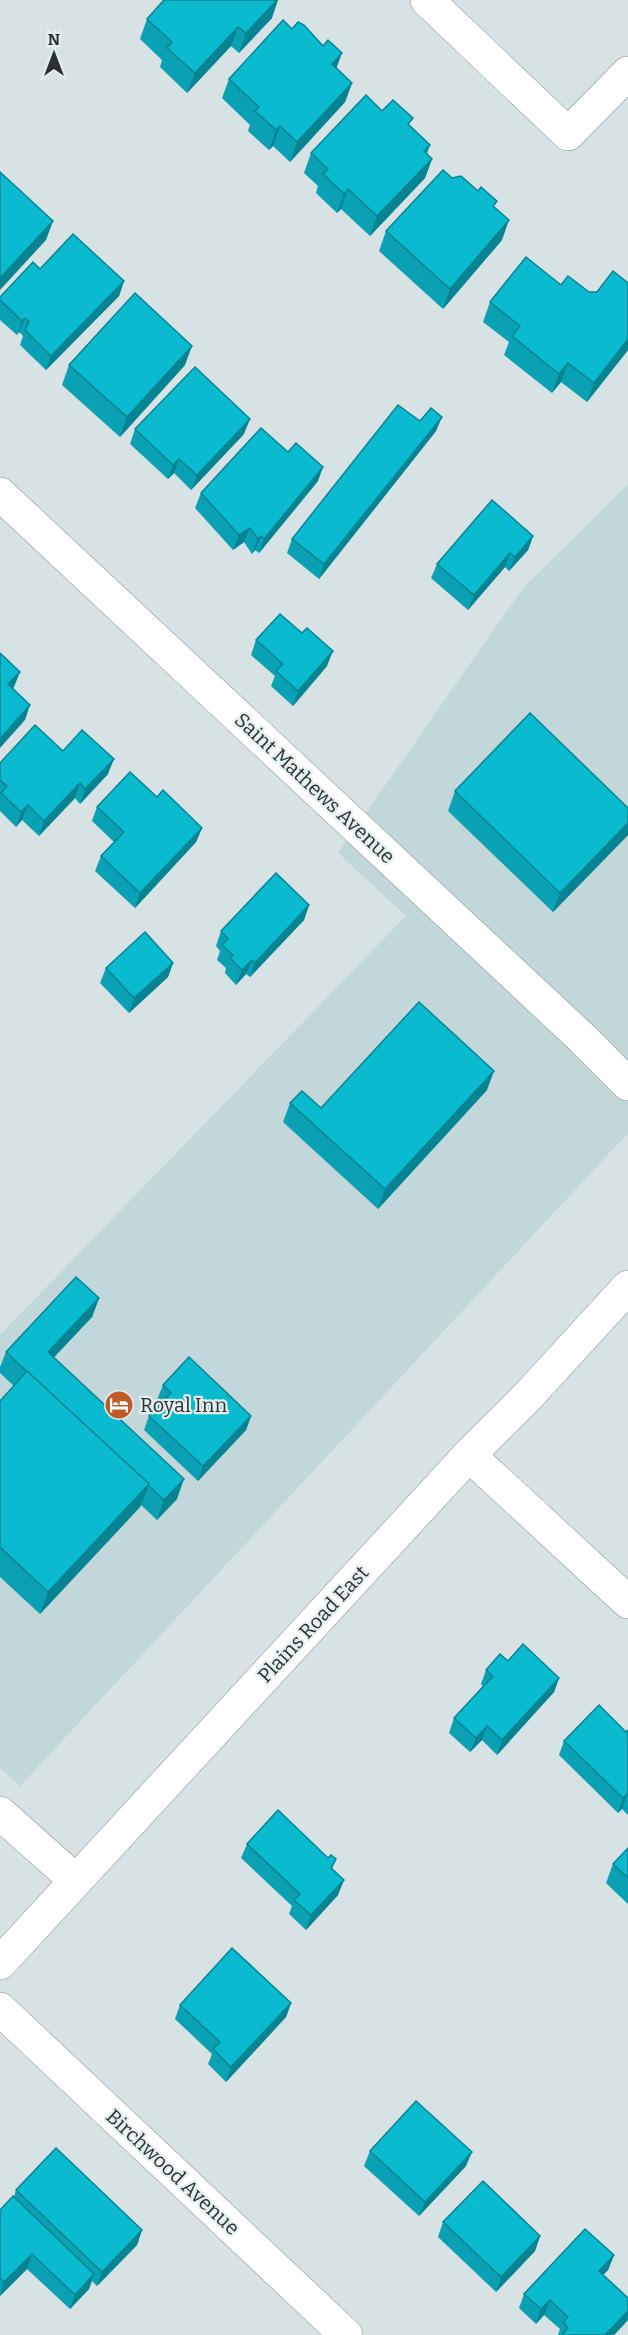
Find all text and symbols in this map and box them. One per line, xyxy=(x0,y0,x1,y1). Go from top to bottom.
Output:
north arrow xyxy=(24,24,84,84)
text: N xyxy=(48,30,60,49)
street label: Saint Mathews Avenue xyxy=(230,708,400,868)
hotel icon: Royal Inn xyxy=(103,1389,135,1421)
place label: Royal Inn xyxy=(140,1393,227,1417)
street label: Plains Road East xyxy=(253,1561,373,1687)
street label: Birchwood Avenue xyxy=(101,2104,245,2240)

